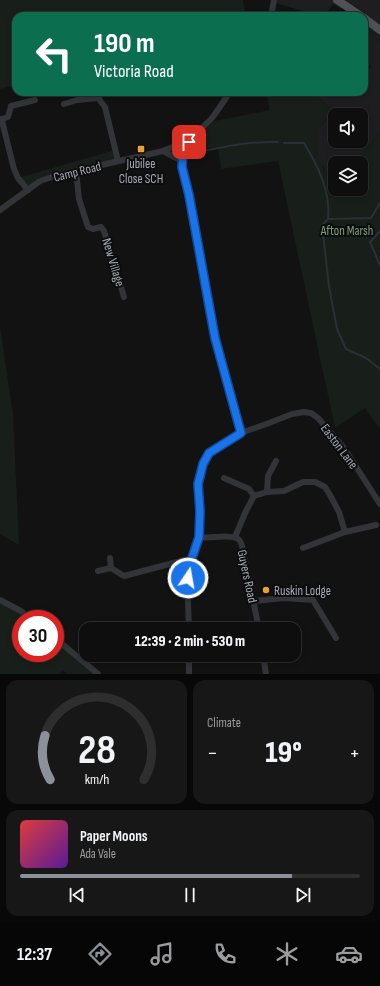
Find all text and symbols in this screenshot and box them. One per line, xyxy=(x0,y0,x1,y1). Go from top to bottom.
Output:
text: 190 m xyxy=(94,27,155,60)
icon: left xyxy=(28,28,80,80)
text: Victoria Road xyxy=(94,61,174,82)
map controls xyxy=(328,108,368,196)
button: sound xyxy=(328,108,368,148)
pin xyxy=(172,125,206,159)
icon: arrive xyxy=(178,131,200,153)
marker: Jubilee Close SCH xyxy=(136,144,146,154)
place label: Jubilee Close SCH xyxy=(119,156,163,187)
button: layers xyxy=(328,156,368,196)
street label: Camp Road xyxy=(52,158,103,186)
park label: Afton Marsh xyxy=(320,223,373,239)
street label: New Village xyxy=(98,236,128,288)
street label: Easton Lane xyxy=(317,421,361,472)
street label: Guyers Road xyxy=(234,548,260,604)
position arrow xyxy=(167,557,209,599)
place label: Ruskin Lodge xyxy=(274,583,331,599)
marker: Ruskin Lodge xyxy=(261,585,271,595)
speed limit sign: 30 xyxy=(12,610,64,662)
text: 12:39 · 2 min · 530 m xyxy=(135,632,245,651)
text: Climate xyxy=(207,715,241,731)
text: 28 xyxy=(78,726,115,775)
text: 19° xyxy=(265,735,302,771)
text: − xyxy=(207,740,218,767)
text: + xyxy=(349,740,360,767)
text: km/h xyxy=(84,771,109,788)
text: Paper Moons xyxy=(80,827,148,846)
text: Ada Vale xyxy=(80,846,116,862)
icon: previous xyxy=(66,884,88,906)
icon: pause xyxy=(179,884,201,906)
icon: next xyxy=(292,884,314,906)
icon: directions xyxy=(86,940,114,968)
icon: music xyxy=(148,940,176,968)
icon: phone xyxy=(211,940,239,968)
icon: climate xyxy=(273,940,301,968)
icon: car xyxy=(335,940,363,968)
text: 12:37 xyxy=(17,944,52,965)

